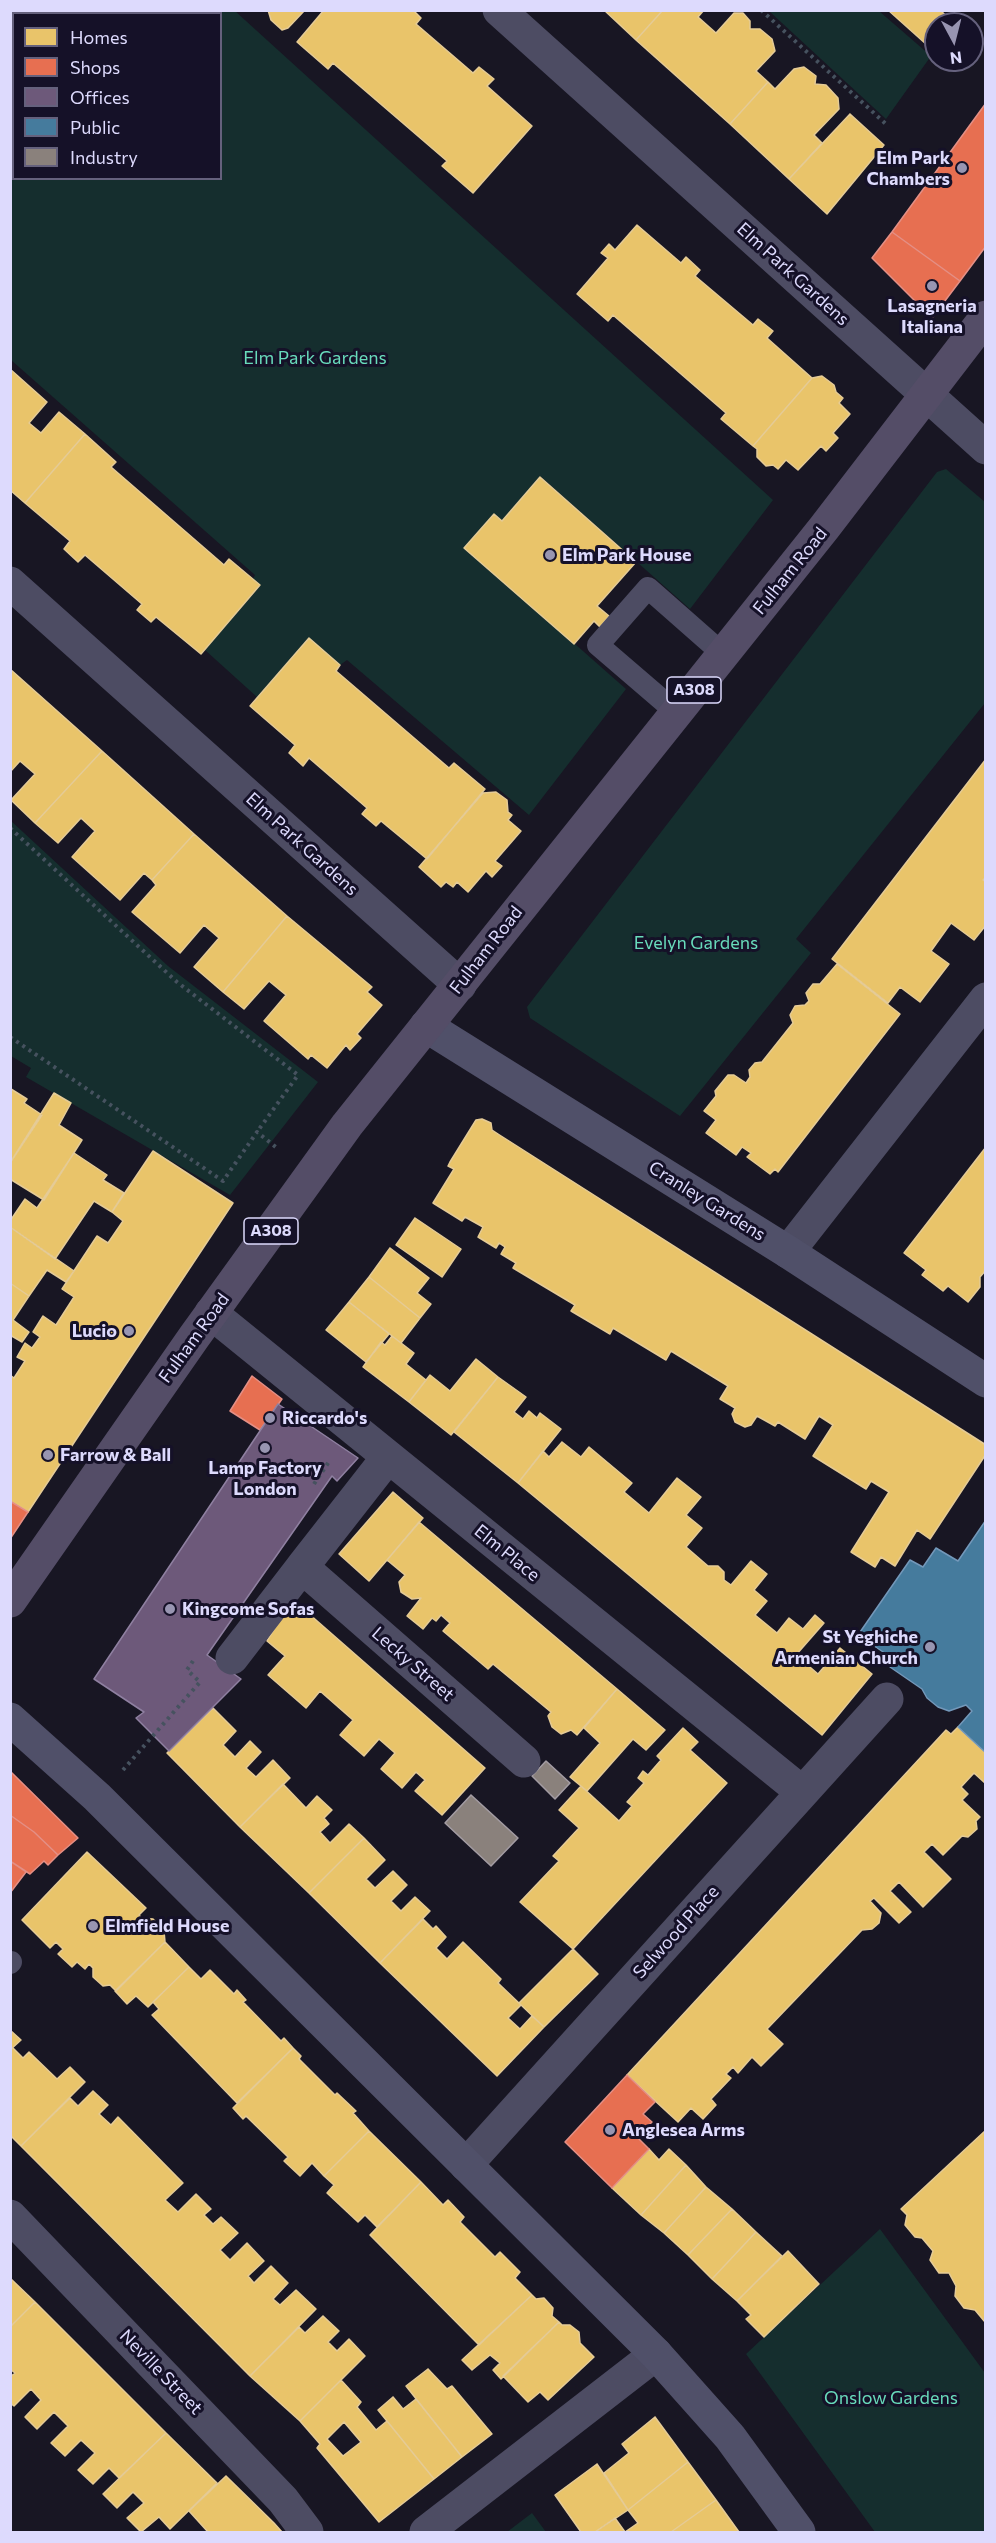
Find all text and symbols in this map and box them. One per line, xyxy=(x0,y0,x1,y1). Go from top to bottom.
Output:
legend xyxy=(12,12,222,180)
north arrow xyxy=(924,12,984,72)
text: Homes xyxy=(70,26,128,48)
text: N xyxy=(949,48,963,69)
text: Shops xyxy=(70,56,120,78)
text: Offices xyxy=(70,86,130,108)
text: Public xyxy=(70,116,120,138)
text: Industry xyxy=(70,146,138,168)
place label: Elm Park Chambers xyxy=(866,147,950,190)
marker: Elm Park Chambers xyxy=(955,161,969,175)
street label: Elm Park Gardens xyxy=(732,218,854,330)
marker: Lasagneria Italiana xyxy=(925,279,939,293)
place label: Lasagneria Italiana xyxy=(887,295,977,338)
park label: Elm Park Gardens xyxy=(243,347,387,369)
street label: Fulham Road xyxy=(748,523,832,619)
place label: Elm Park House xyxy=(562,544,692,566)
marker: Elm Park House xyxy=(543,548,557,562)
road number: A308 xyxy=(667,677,721,703)
street label: Elm Park Gardens xyxy=(241,788,363,900)
street label: Fulham Road xyxy=(445,902,527,998)
park label: Evelyn Gardens xyxy=(634,932,758,954)
street label: Cranley Gardens xyxy=(645,1156,769,1246)
road number: A308 xyxy=(244,1218,298,1244)
street label: Fulham Road xyxy=(154,1289,234,1387)
place label: Lucio xyxy=(72,1320,117,1342)
marker: Lucio xyxy=(122,1324,136,1338)
place label: Riccardo's xyxy=(282,1407,367,1429)
marker: Riccardo's xyxy=(263,1411,277,1425)
marker: Lamp Factory London xyxy=(258,1441,272,1455)
place label: Farrow & Ball xyxy=(60,1444,171,1466)
marker: Farrow & Ball xyxy=(41,1448,55,1462)
place label: Lamp Factory London xyxy=(208,1457,322,1500)
street label: Elm Place xyxy=(470,1520,544,1586)
place label: Kingcome Sofas xyxy=(182,1598,314,1620)
marker: Kingcome Sofas xyxy=(163,1602,177,1616)
street label: Lecky Street xyxy=(367,1622,459,1706)
place label: St Yeghiche Armenian Church xyxy=(774,1626,918,1668)
marker: St Yeghiche Armenian Church xyxy=(923,1640,937,1654)
street label: Selwood Place xyxy=(629,1881,723,1983)
place label: Elmfield House xyxy=(105,1915,229,1937)
marker: Elmfield House xyxy=(86,1919,100,1933)
place label: Anglesea Arms xyxy=(622,2119,745,2141)
marker: Anglesea Arms xyxy=(603,2123,617,2137)
street label: Neville Street xyxy=(115,2325,207,2419)
park label: Onslow Gardens xyxy=(824,2387,958,2409)

